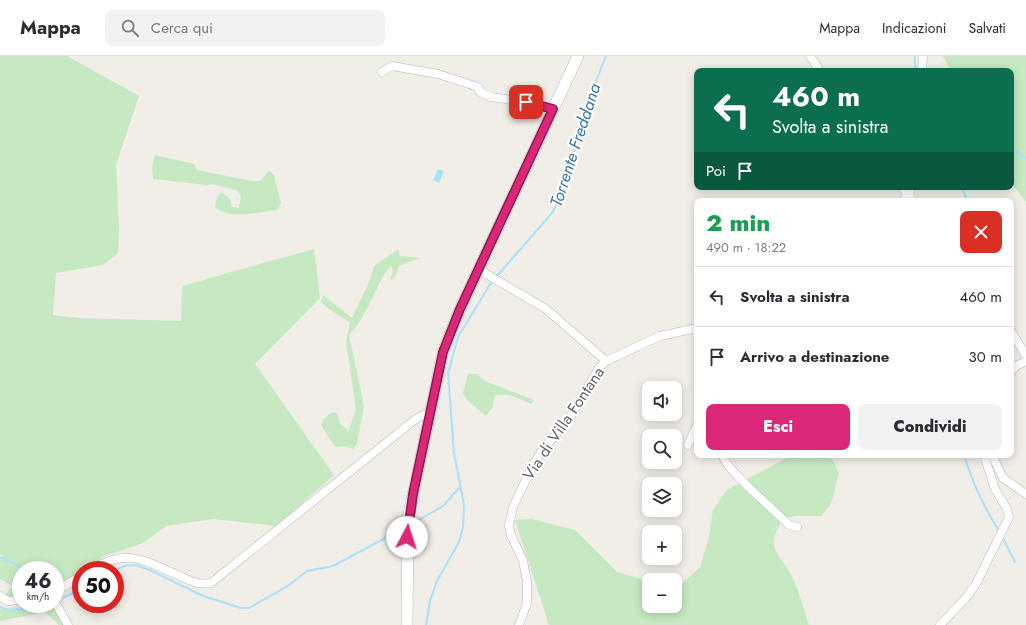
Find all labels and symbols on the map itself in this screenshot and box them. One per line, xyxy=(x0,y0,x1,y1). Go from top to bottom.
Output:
water label: Torrente Freddana xyxy=(544,79,607,210)
pin xyxy=(509,85,543,119)
street label: Via di Villa Fontana xyxy=(517,362,610,484)
position arrow xyxy=(386,516,428,558)
speed limit sign: 50 xyxy=(72,561,124,613)

